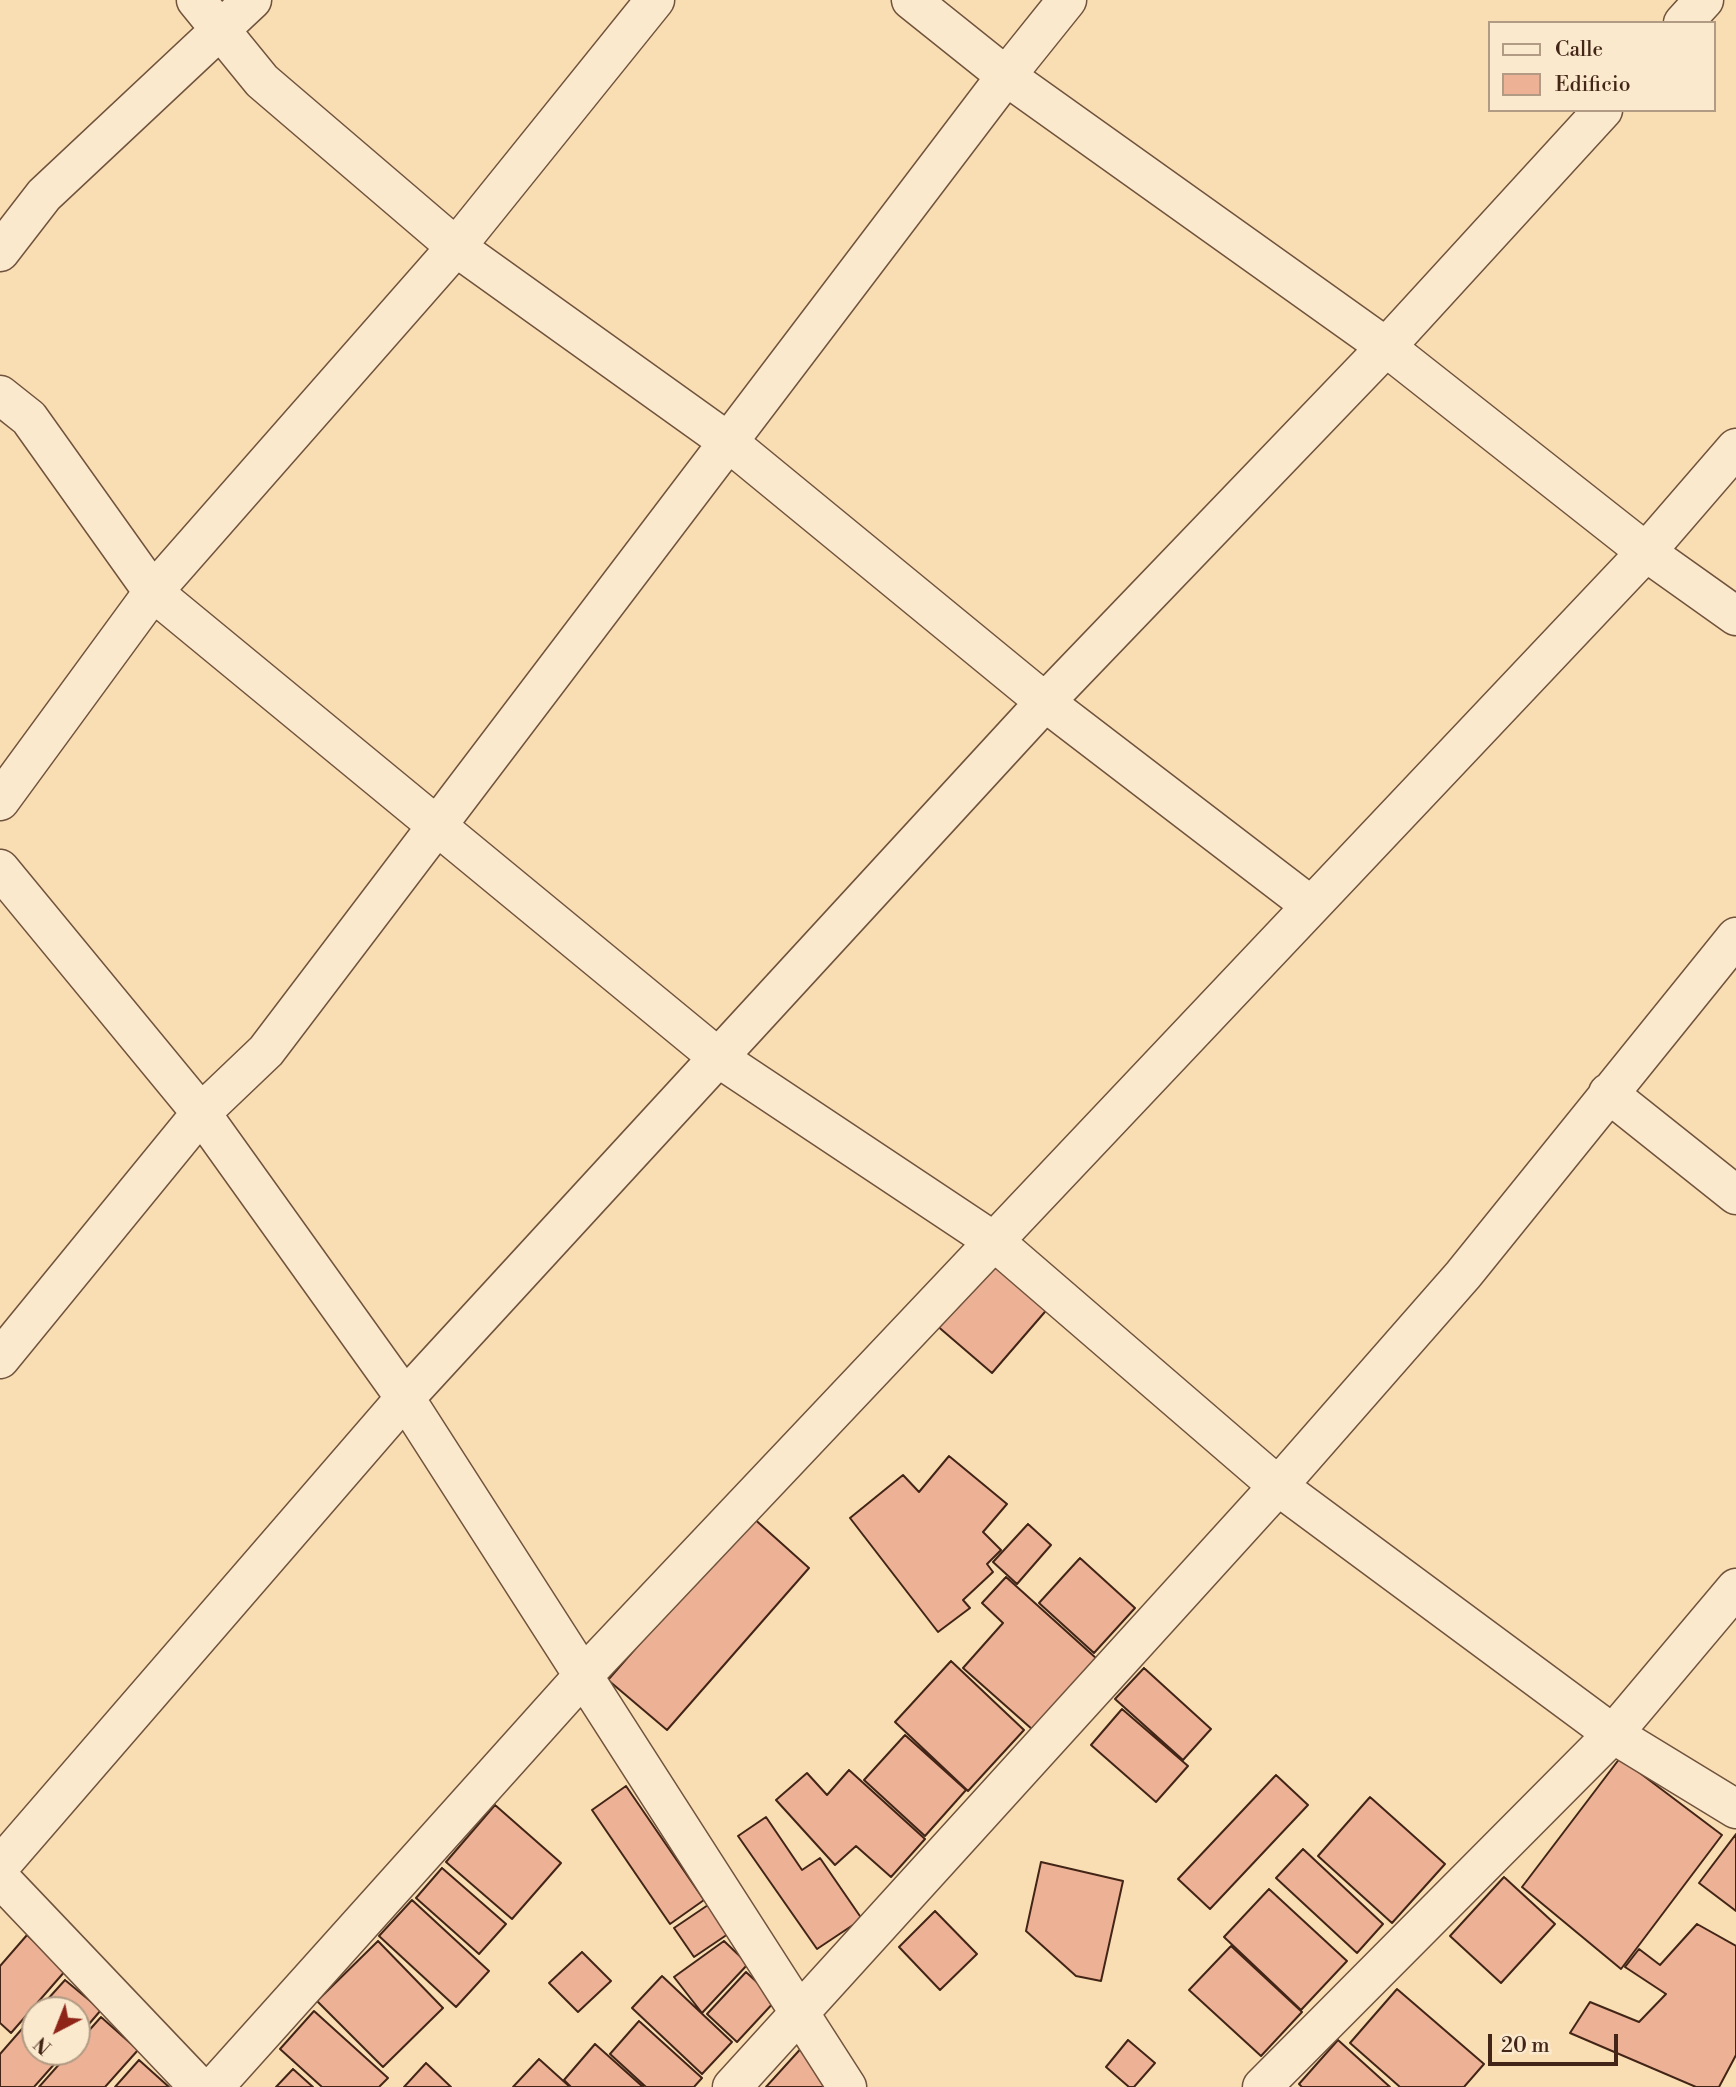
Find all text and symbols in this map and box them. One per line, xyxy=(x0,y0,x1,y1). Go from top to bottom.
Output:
legend xyxy=(1488,21,1715,112)
text: Calle xyxy=(1555,37,1603,63)
text: Edificio xyxy=(1555,72,1631,98)
north arrow xyxy=(21,1996,91,2066)
scale bar xyxy=(1491,2021,1620,2064)
text: N xyxy=(30,2031,57,2059)
text: 20 m xyxy=(1501,2033,1550,2059)

